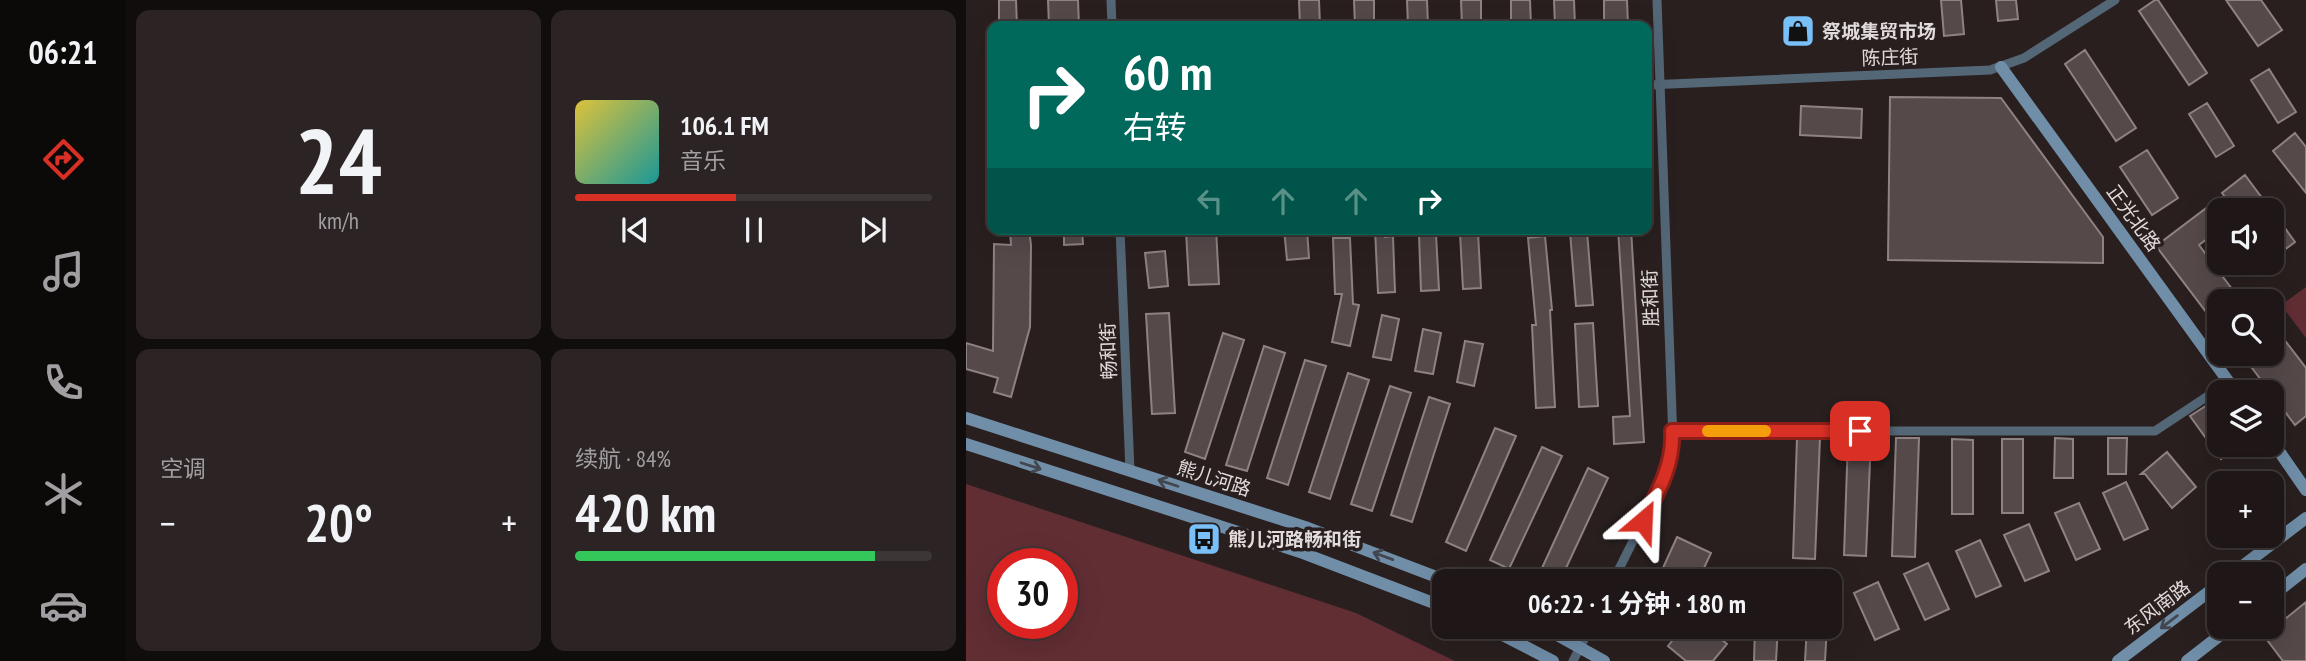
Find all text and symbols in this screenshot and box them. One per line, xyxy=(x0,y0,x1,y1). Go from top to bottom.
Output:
shop icon: 祭城集贸市场 xyxy=(1779,12,1817,50)
place label: 祭城集贸市场 xyxy=(1822,19,1936,43)
text: 06:21 xyxy=(28,31,98,73)
text: 60 m xyxy=(1123,40,1212,104)
street label: 陈庄街 xyxy=(1861,44,1919,70)
icon: right xyxy=(1008,49,1099,140)
text: 24 xyxy=(295,101,382,219)
text: 右转 xyxy=(1123,106,1187,148)
text: 106.1 FM xyxy=(680,109,769,142)
icon: directions xyxy=(39,135,88,184)
text: 音乐 xyxy=(680,146,726,175)
street label: 正光北路 xyxy=(2102,180,2166,256)
icon: left xyxy=(1191,182,1229,220)
icon: ahead xyxy=(1264,182,1302,220)
icon: ahead xyxy=(1337,182,1375,220)
icon: right xyxy=(1410,182,1448,220)
map controls xyxy=(2207,198,2284,639)
button: sound xyxy=(2207,198,2284,275)
text: km/h xyxy=(318,206,359,235)
icon: previous xyxy=(616,211,654,249)
icon: pause xyxy=(735,211,773,249)
icon: next xyxy=(854,211,892,249)
icon: music xyxy=(39,247,88,296)
street label: 胜和街 xyxy=(1637,269,1663,327)
button: search xyxy=(2207,289,2284,366)
street label: 畅和街 xyxy=(1095,322,1121,380)
icon: phone xyxy=(39,358,88,407)
button: layers xyxy=(2207,380,2284,457)
pin xyxy=(1830,401,1890,461)
icon: arrive xyxy=(1841,412,1879,450)
text: 续航 · 84% xyxy=(575,444,671,473)
text: 空调 xyxy=(160,454,206,483)
street label: 熊儿河路 xyxy=(1174,455,1254,501)
one-way arrow xyxy=(1020,460,1042,473)
icon: climate xyxy=(39,469,88,518)
button: + xyxy=(2207,471,2284,548)
one-way arrow xyxy=(1157,476,1179,489)
text: 420 km xyxy=(575,479,716,546)
position arrow xyxy=(1606,484,1680,558)
text: 20° xyxy=(304,489,373,556)
text: − xyxy=(160,498,176,547)
text: + xyxy=(501,498,517,547)
bus stop icon: 熊儿河路畅和街 xyxy=(1185,520,1223,558)
place label: 熊儿河路畅和街 xyxy=(1228,527,1361,551)
speed limit sign: 30 xyxy=(987,548,1078,639)
one-way arrow xyxy=(1373,549,1395,561)
button: − xyxy=(2207,562,2284,639)
street label: 东风南路 xyxy=(2119,575,2195,639)
icon: car xyxy=(39,581,88,630)
text: 06:22 · 1 分钟 · 180 m xyxy=(1528,587,1746,620)
one-way arrow xyxy=(2160,615,2178,630)

